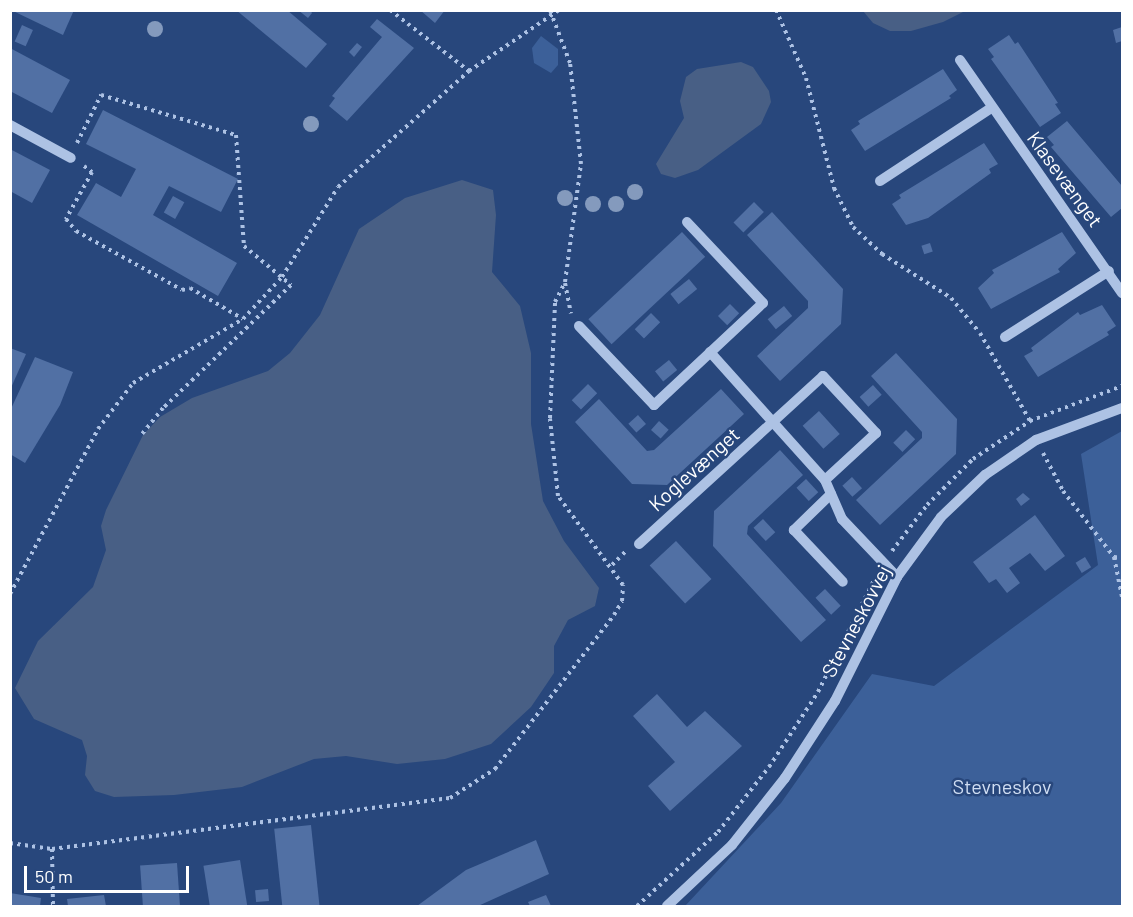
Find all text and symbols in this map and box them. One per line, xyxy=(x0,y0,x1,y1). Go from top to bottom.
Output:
street label: Klasevænget xyxy=(1022,127,1108,231)
street label: Koglevænget xyxy=(644,422,744,516)
street label: Stevneskovvej xyxy=(816,561,896,681)
park label: Stevneskov xyxy=(953,774,1051,798)
scale bar xyxy=(27,854,192,892)
text: 50 m xyxy=(35,865,73,887)

